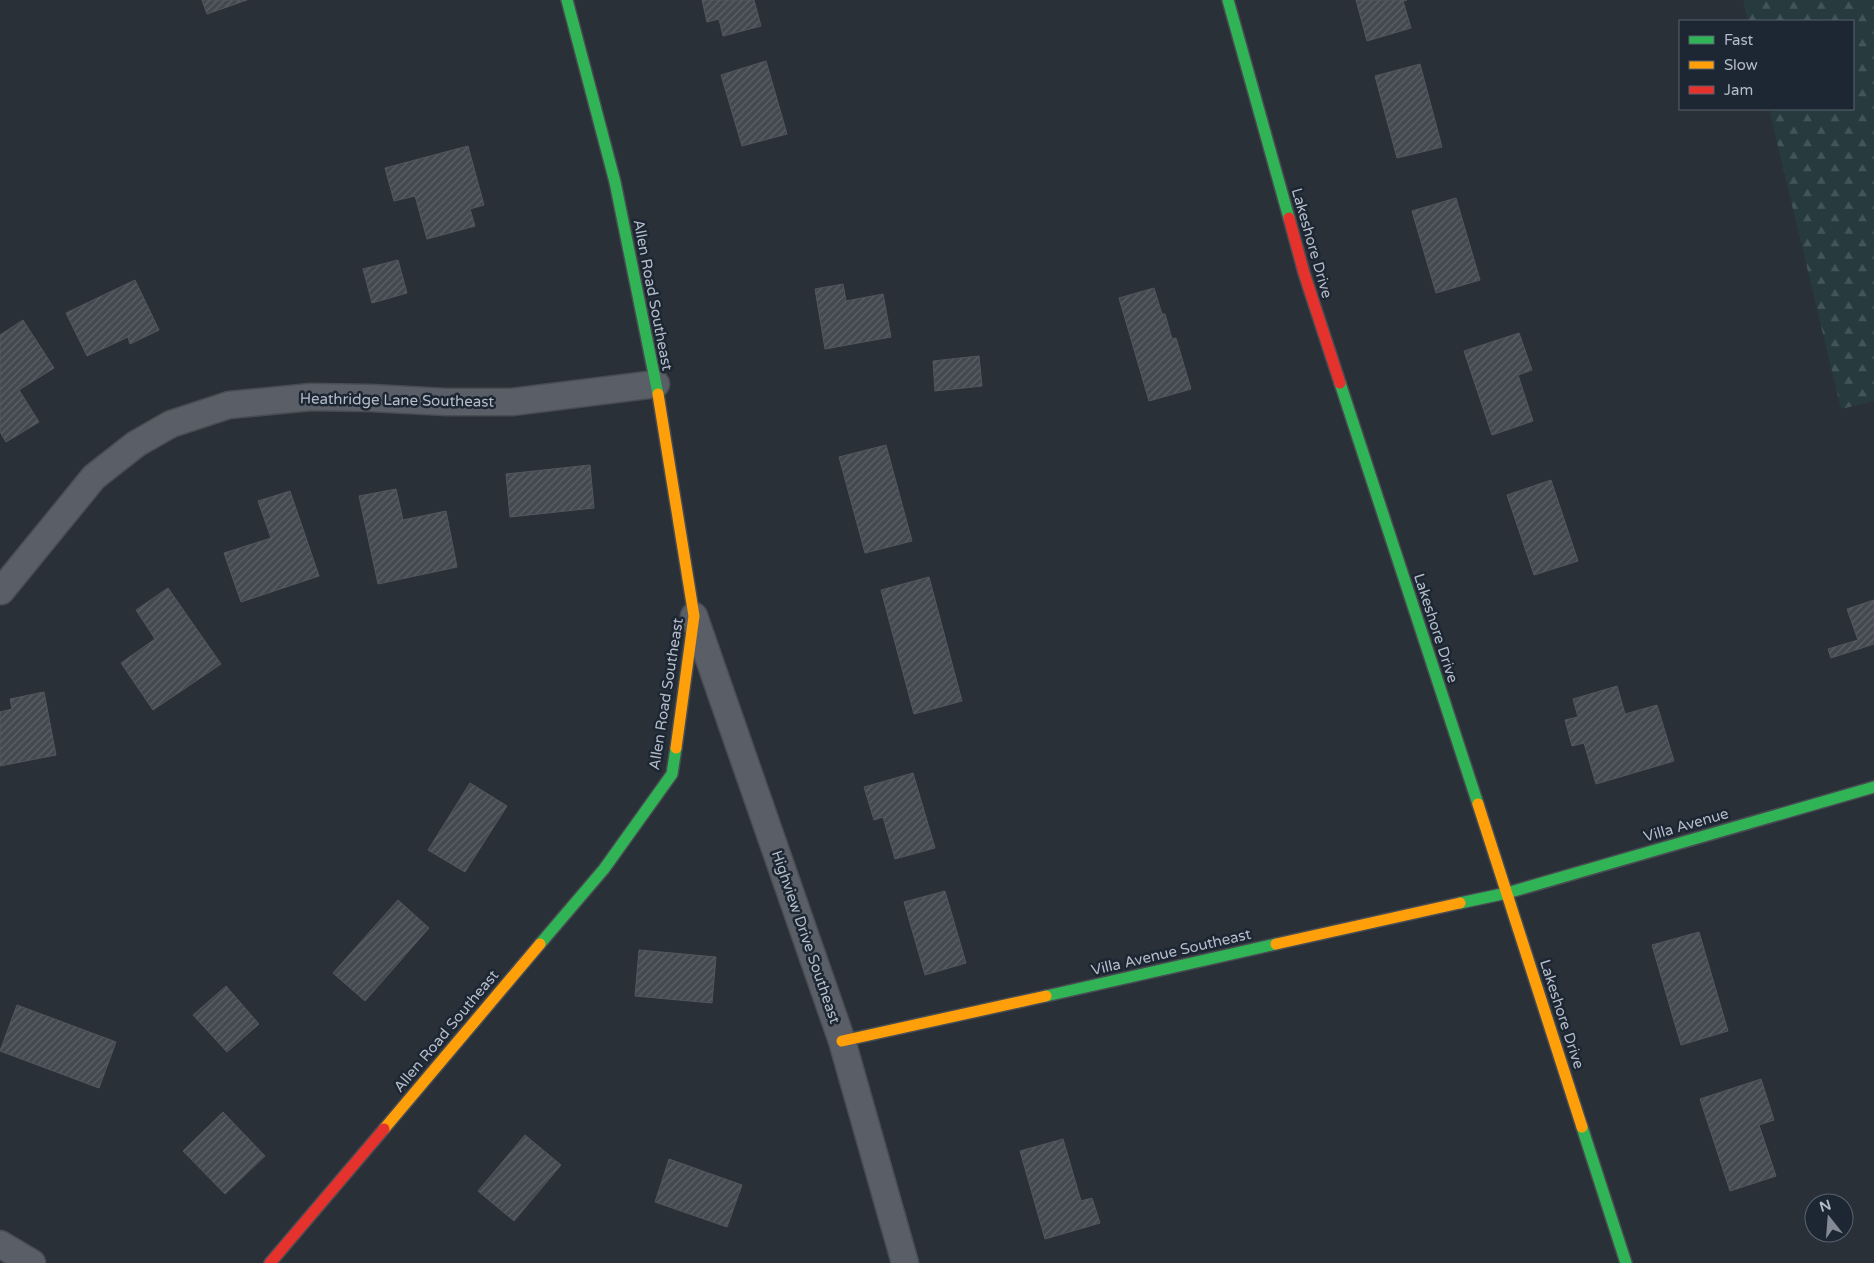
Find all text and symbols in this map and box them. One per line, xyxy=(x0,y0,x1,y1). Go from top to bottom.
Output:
legend xyxy=(1679,20,1854,110)
text: Fast xyxy=(1724,31,1754,49)
text: Slow xyxy=(1724,56,1758,74)
text: Jam xyxy=(1724,81,1753,99)
street label: Lakeshore Drive xyxy=(1288,186,1336,300)
street label: Allen Road Southeast xyxy=(629,218,677,372)
street label: Heathridge Lane Southeast xyxy=(300,389,495,411)
street label: Lakeshore Drive xyxy=(1410,571,1462,685)
street label: Allen Road Southeast xyxy=(645,616,687,771)
street label: Villa Avenue xyxy=(1641,804,1731,846)
street label: Highview Drive Southeast xyxy=(768,848,844,1026)
street label: Villa Avenue Southeast xyxy=(1089,925,1253,979)
street label: Lakeshore Drive xyxy=(1536,957,1588,1071)
street label: Allen Road Southeast xyxy=(390,966,503,1096)
north arrow xyxy=(1804,1193,1854,1243)
text: N xyxy=(1817,1196,1833,1216)

